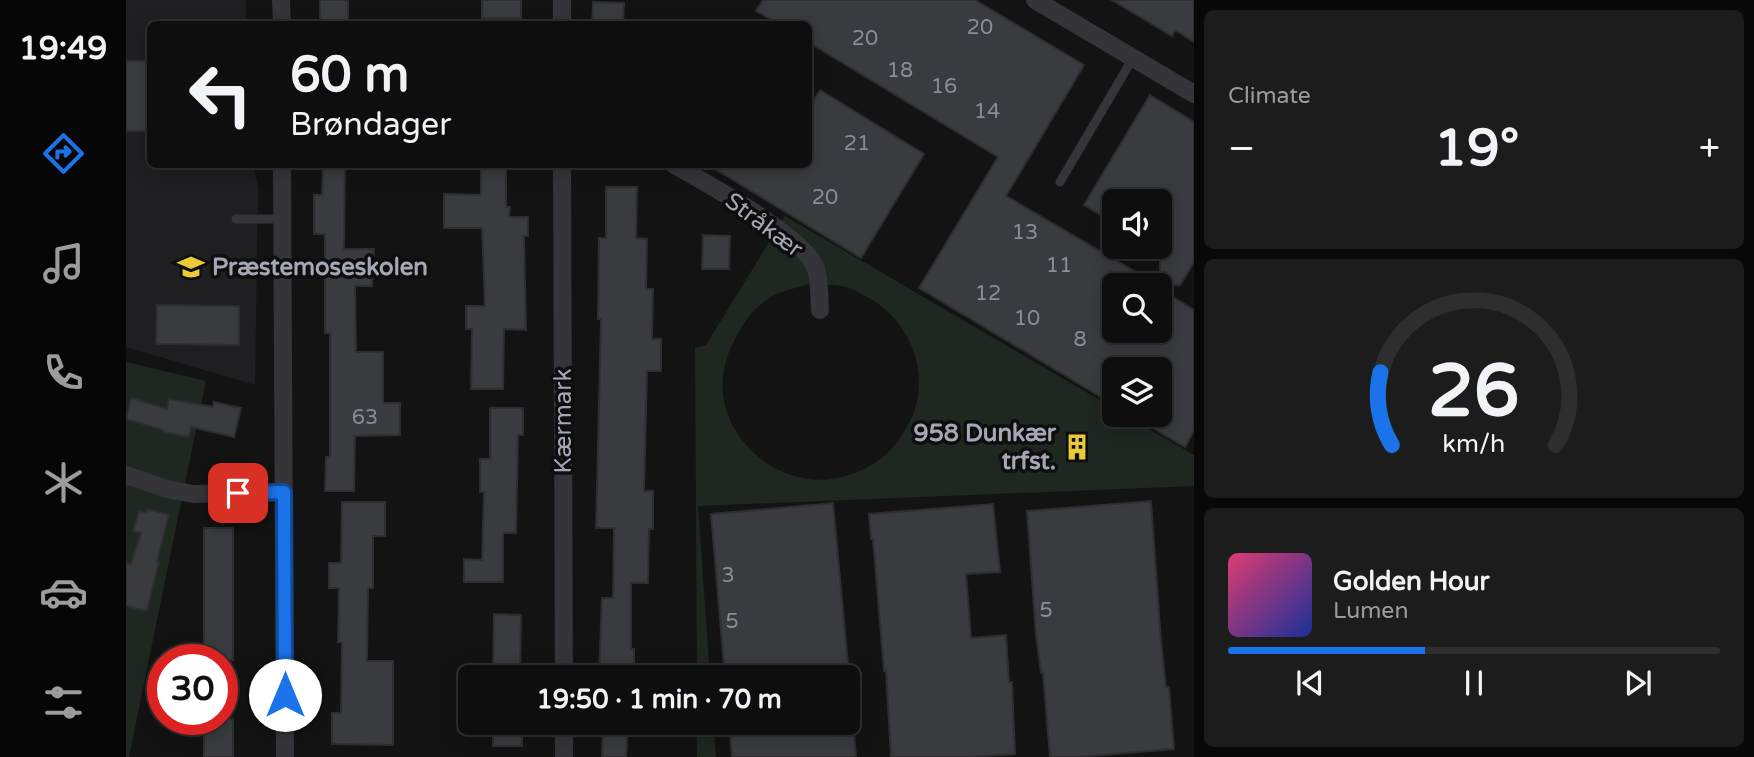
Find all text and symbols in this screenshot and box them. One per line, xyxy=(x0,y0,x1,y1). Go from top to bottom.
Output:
house number: 20 xyxy=(967,15,993,40)
house number: 20 xyxy=(852,26,878,51)
text: 19:49 xyxy=(19,30,107,68)
text: 60 m xyxy=(290,46,409,105)
icon: left xyxy=(175,49,266,140)
house number: 18 xyxy=(887,58,913,83)
house number: 16 xyxy=(931,74,957,99)
text: Climate xyxy=(1228,82,1311,110)
house number: 14 xyxy=(974,99,1000,124)
text: Brøndager xyxy=(290,106,451,144)
text: 19° xyxy=(1434,117,1519,180)
text: − xyxy=(1228,126,1255,172)
text: + xyxy=(1699,126,1720,172)
icon: directions xyxy=(39,129,88,178)
house number: 21 xyxy=(844,131,870,156)
house number: 20 xyxy=(812,185,838,210)
street label: Stråkær xyxy=(719,186,809,264)
map controls xyxy=(1102,189,1172,427)
button: sound xyxy=(1102,189,1172,259)
house number: 13 xyxy=(1012,220,1038,245)
icon: music xyxy=(39,239,88,288)
school or university icon: Præstemoseskolen xyxy=(176,252,206,282)
place label: Præstemoseskolen xyxy=(212,253,428,282)
house number: 11 xyxy=(1046,253,1072,278)
button: search xyxy=(1102,273,1172,343)
house number: 12 xyxy=(975,281,1001,306)
house number: 10 xyxy=(1014,306,1040,331)
house number: 8 xyxy=(1073,327,1087,352)
icon: phone xyxy=(39,348,88,397)
text: 26 xyxy=(1428,348,1520,436)
button: layers xyxy=(1102,357,1172,427)
street label: Kærmark xyxy=(549,369,578,473)
house number: 63 xyxy=(352,405,378,430)
place label: 958 Dunkær trfst. xyxy=(914,419,1057,476)
text: km/h xyxy=(1443,428,1505,458)
building icon: 958 Dunkær trfst. xyxy=(1062,432,1092,462)
icon: climate xyxy=(39,458,88,507)
pin xyxy=(208,463,268,523)
icon: arrive xyxy=(219,474,257,512)
house number: 3 xyxy=(721,563,735,588)
text: Golden Hour xyxy=(1333,566,1490,597)
icon: car xyxy=(39,568,88,617)
text: Lumen xyxy=(1333,597,1408,625)
house number: 5 xyxy=(1039,598,1053,623)
house number: 5 xyxy=(725,609,739,634)
speed limit sign: 30 xyxy=(147,644,238,735)
position arrow xyxy=(248,658,322,732)
icon: previous xyxy=(1291,664,1329,702)
icon: pause xyxy=(1455,664,1493,702)
icon: next xyxy=(1619,664,1657,702)
icon: filters xyxy=(39,678,88,727)
text: 19:50 · 1 min · 70 m xyxy=(536,684,782,715)

